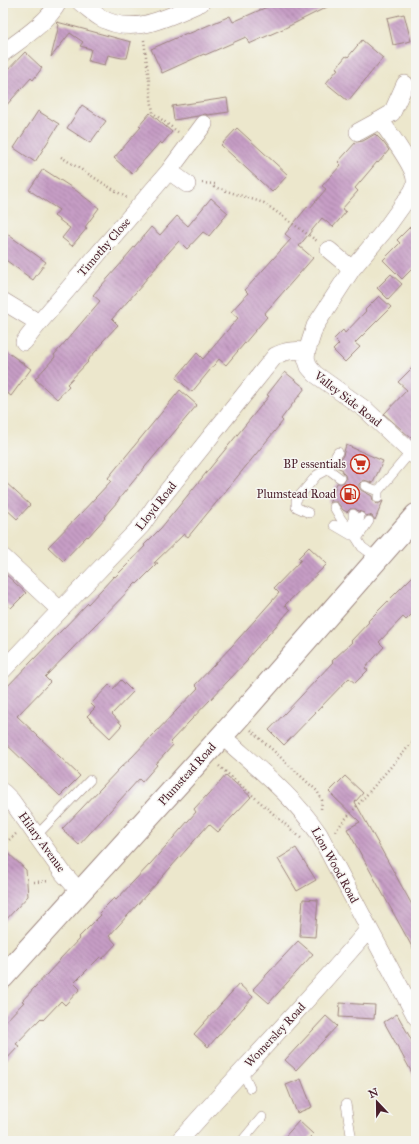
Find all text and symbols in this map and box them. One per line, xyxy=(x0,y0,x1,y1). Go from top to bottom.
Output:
street label: Timothy Close xyxy=(75,215,133,279)
street label: Valley Side Road xyxy=(311,368,384,430)
supermarket icon: BP essentials xyxy=(349,453,371,475)
place label: BP essentials xyxy=(283,457,346,471)
street label: Lloyd Road xyxy=(133,479,179,533)
fuel station icon: Plumstead Road xyxy=(339,483,361,505)
place label: Plumstead Road xyxy=(257,487,336,501)
street label: Plumstead Road xyxy=(155,740,219,808)
street label: Hilary Avenue xyxy=(16,809,68,875)
street label: Lion Wood Road xyxy=(308,825,362,905)
street label: Womersley Road xyxy=(242,1000,308,1070)
north arrow xyxy=(357,1082,397,1122)
text: N xyxy=(367,1085,381,1101)

